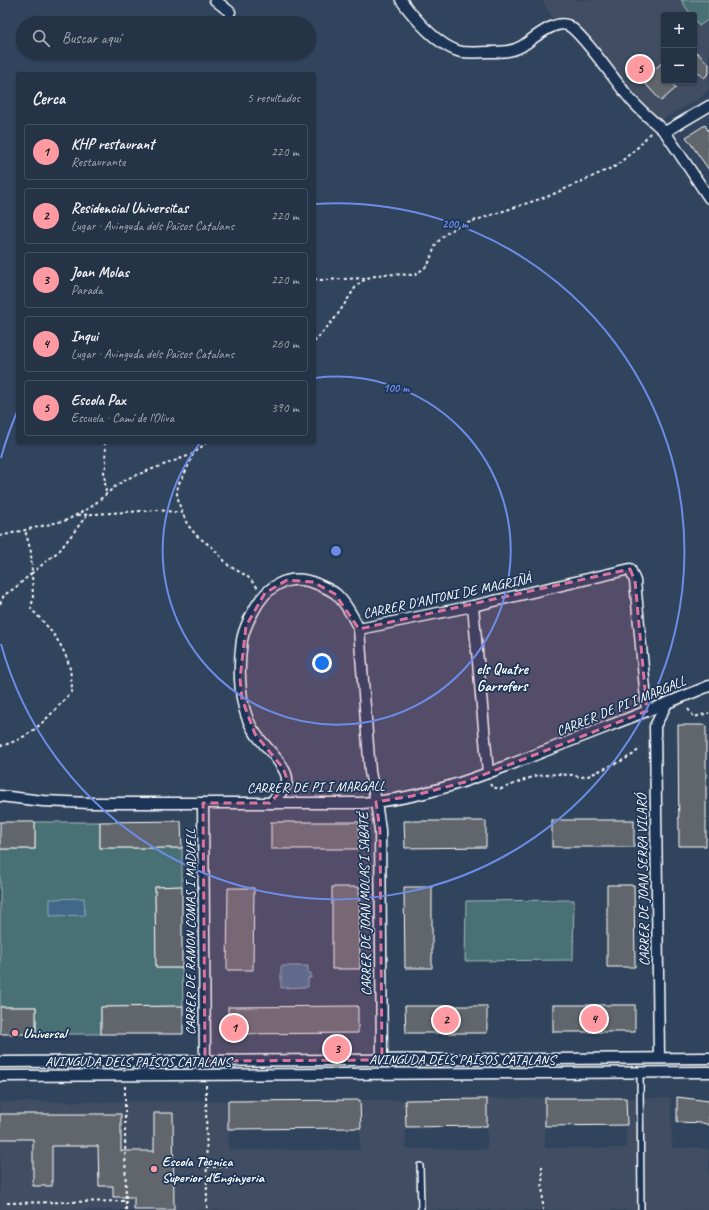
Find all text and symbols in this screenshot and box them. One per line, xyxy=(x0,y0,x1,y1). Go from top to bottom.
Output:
map controls xyxy=(661,12,697,84)
button: + xyxy=(661,12,697,48)
search box xyxy=(16,16,316,60)
icon: search xyxy=(30,27,52,49)
text: Buscar aquí xyxy=(62,29,121,48)
button: − xyxy=(661,48,697,84)
pin: 5 xyxy=(627,54,653,84)
text: Cerca xyxy=(32,88,65,109)
text: 5 resultados xyxy=(247,90,300,106)
text: KHP restaurant xyxy=(71,135,154,154)
text: 1 xyxy=(43,144,49,160)
text: 220 m xyxy=(271,144,299,160)
text: Restaurante xyxy=(71,154,126,170)
text: Residencial Universitas xyxy=(71,199,188,218)
text: 2 xyxy=(43,208,49,224)
text: 220 m xyxy=(271,208,299,224)
text: 200 m xyxy=(442,216,469,232)
text: Lugar · Avinguda dels Països Catalans xyxy=(71,218,234,234)
text: Joan Molas xyxy=(71,263,129,282)
text: 3 xyxy=(43,272,49,288)
text: 220 m xyxy=(271,272,299,288)
text: Parada xyxy=(71,282,103,298)
text: Inqui xyxy=(71,327,98,346)
text: 4 xyxy=(43,336,49,352)
text: 260 m xyxy=(271,336,299,352)
text: Lugar · Avinguda dels Països Catalans xyxy=(71,346,234,362)
text: 100 m xyxy=(383,380,410,396)
text: Escola Pax xyxy=(71,391,125,410)
text: 5 xyxy=(43,400,49,416)
text: 390 m xyxy=(271,400,299,416)
text: Escuela · Camí de l'Oliva xyxy=(71,410,174,426)
centre of rings xyxy=(329,544,343,558)
street label: CARRER D'ANTONI DE MAGRIÑÀ xyxy=(361,569,534,622)
your location xyxy=(312,653,332,673)
district label: els Quatre Garrofers xyxy=(476,660,530,696)
street label: CARRER DE PI I MARGALL xyxy=(554,672,688,740)
street label: CARRER DE PI I MARGALL xyxy=(247,777,385,797)
street label: CARRER DE JOAN SERRA VILARÓ xyxy=(633,792,653,966)
street label: CARRER DE JOAN MOLAS I SABATÉ xyxy=(355,811,375,996)
street label: CARRER DE RAMON COMAS I MADUELL xyxy=(182,828,199,1035)
pin: 4 xyxy=(581,1004,607,1034)
pin: 2 xyxy=(433,1005,459,1035)
pin: 1 xyxy=(221,1013,247,1043)
place label: Universal xyxy=(23,1025,69,1042)
marker: Universal xyxy=(10,1028,20,1038)
pin: 3 xyxy=(324,1034,350,1064)
street label: AVINGUDA DELS PAÏSOS CATALANS xyxy=(369,1051,558,1068)
street label: AVINGUDA DELS PAÏSOS CATALANS xyxy=(45,1053,234,1070)
place label: Escola Tècnica Superior d'Enginyeria xyxy=(162,1153,266,1186)
marker: Escola Tècnica Superior d'Enginyeria xyxy=(149,1164,159,1174)

